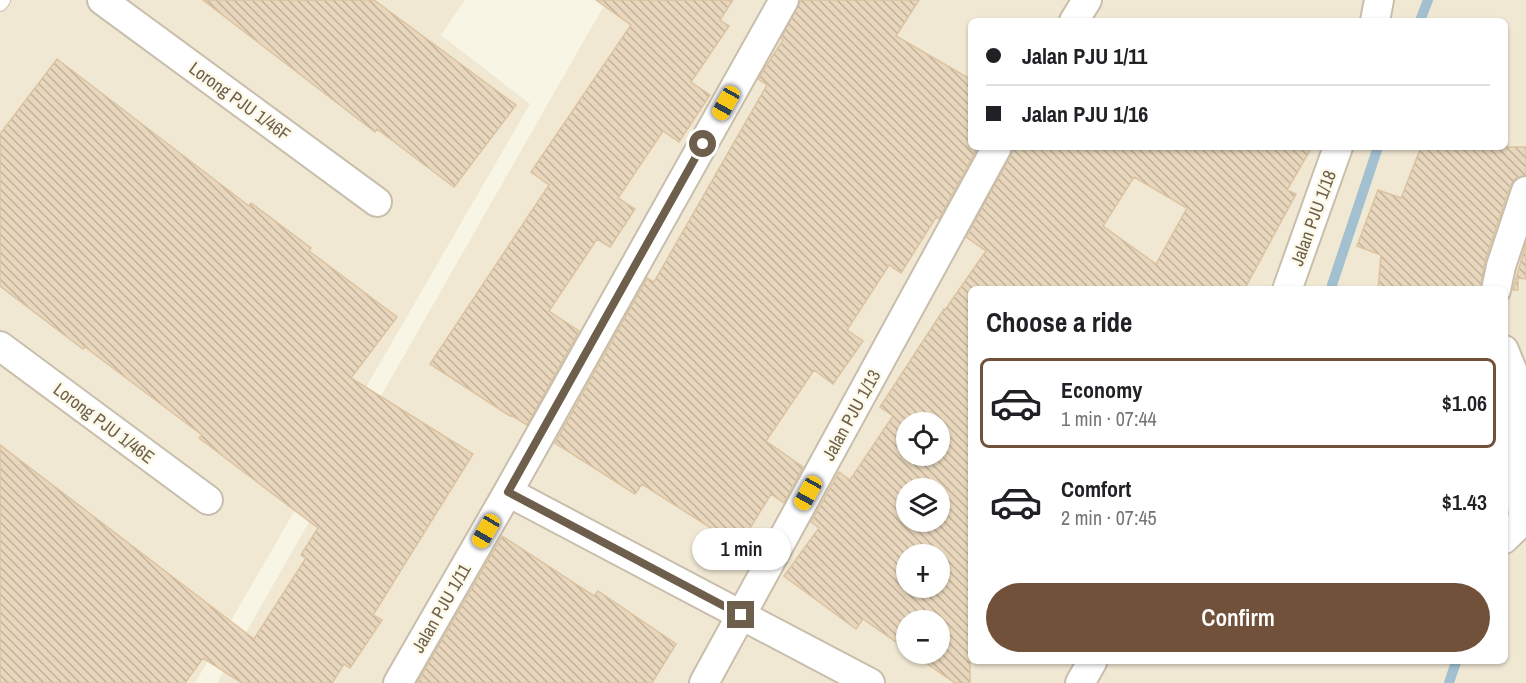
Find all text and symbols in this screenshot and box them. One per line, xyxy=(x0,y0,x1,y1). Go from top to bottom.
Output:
text: Jalan PJU 1/11 xyxy=(1022,41,1147,71)
street label: Lorong PJU 1/46F xyxy=(184,56,296,146)
car xyxy=(709,83,743,123)
text: Jalan PJU 1/16 xyxy=(1022,99,1148,129)
route start xyxy=(689,130,716,157)
street label: Jalan PJU 1/18 xyxy=(1284,167,1342,269)
text: Choose a ride xyxy=(986,304,1132,340)
street label: Jalan PJU 1/13 xyxy=(816,365,886,465)
text: Economy xyxy=(1061,375,1142,405)
icon: car xyxy=(989,376,1043,430)
street label: Lorong PJU 1/46E xyxy=(48,377,160,469)
text: $1.06 xyxy=(1442,388,1487,418)
text: 1 min · 07:44 xyxy=(1061,405,1157,432)
map controls xyxy=(896,412,950,664)
button: locate xyxy=(896,412,950,466)
car xyxy=(791,473,825,513)
text: Comfort xyxy=(1061,474,1131,504)
icon: car xyxy=(989,475,1043,529)
button: layers xyxy=(896,478,950,532)
text: $1.43 xyxy=(1442,487,1487,517)
text: 2 min · 07:45 xyxy=(1061,504,1157,531)
car xyxy=(469,511,503,551)
callout: 1 min xyxy=(692,528,790,570)
text: 1 min xyxy=(720,535,763,562)
button: + xyxy=(896,544,950,598)
street label: Jalan PJU 1/11 xyxy=(405,558,477,657)
button: Confirm xyxy=(986,583,1490,652)
route end xyxy=(727,601,754,628)
button: − xyxy=(896,610,950,664)

